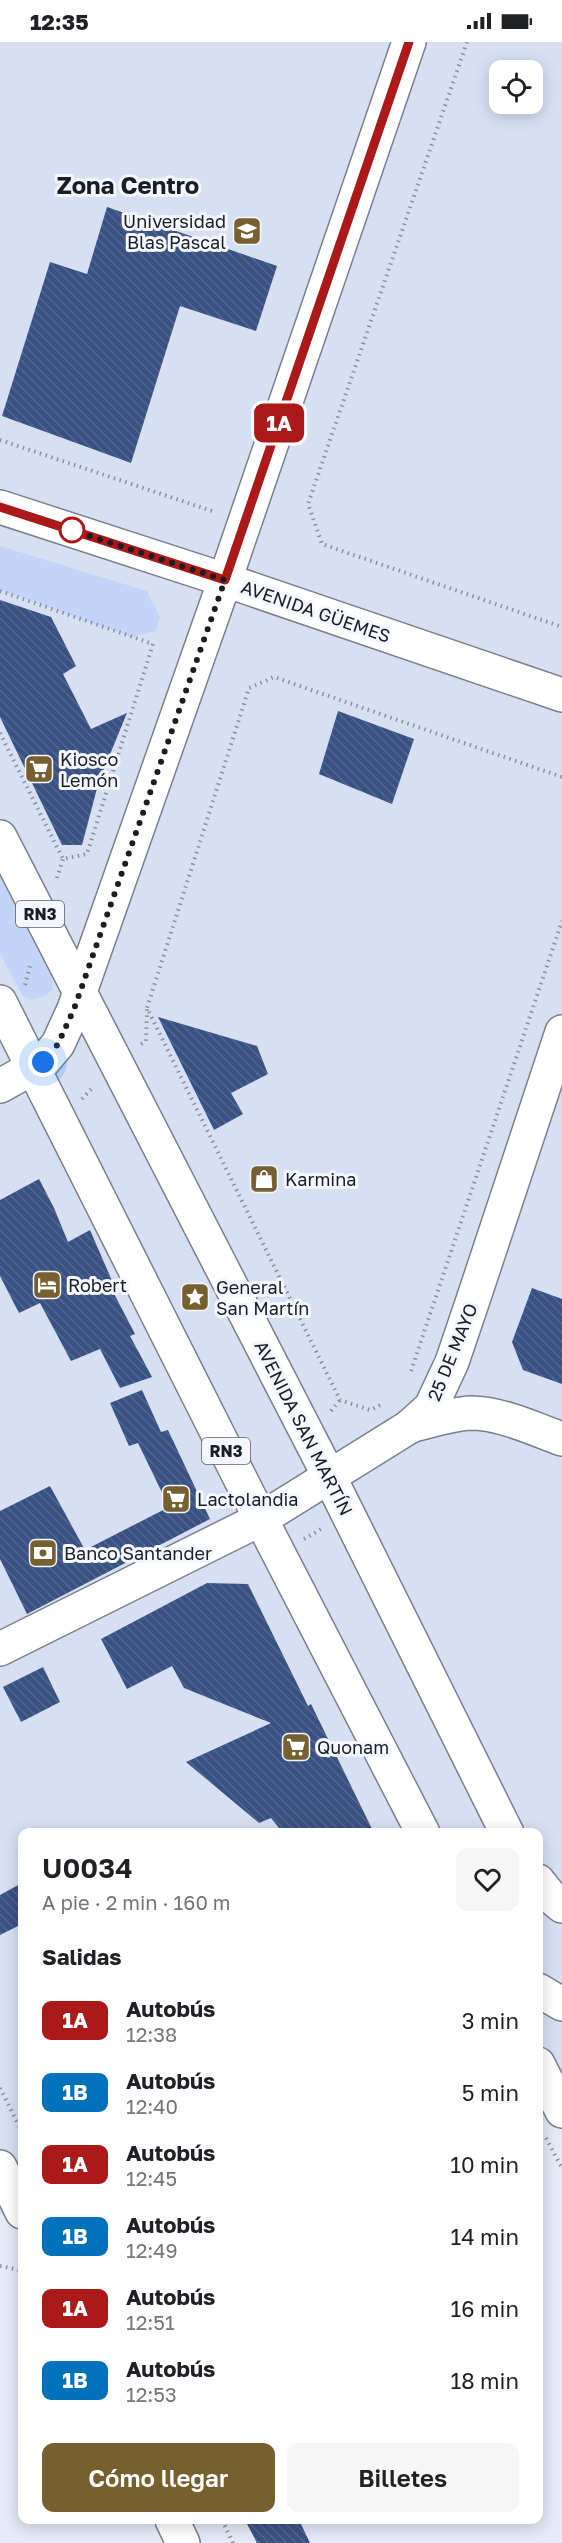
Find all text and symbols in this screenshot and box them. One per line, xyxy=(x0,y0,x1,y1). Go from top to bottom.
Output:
text: 12:35 xyxy=(30,8,89,35)
map controls xyxy=(489,60,543,114)
button: locate xyxy=(489,60,543,114)
district label: Zona Centro xyxy=(57,170,199,199)
place label: Universidad Blas Pascal xyxy=(123,210,226,253)
school or university icon: Universidad Blas Pascal xyxy=(231,215,263,247)
line badge: 1A xyxy=(252,404,306,442)
text: 1A xyxy=(266,410,292,436)
unlabelled marker xyxy=(59,517,85,543)
street label: AVENIDA GÜEMES xyxy=(238,575,394,647)
place label: Kiosco Lemón xyxy=(60,748,118,791)
supermarket icon: Kiosco Lemón xyxy=(23,753,55,785)
road number: RN3 xyxy=(16,901,64,927)
your location xyxy=(28,1047,58,1077)
shop icon: Karmina xyxy=(248,1163,280,1195)
place label: Karmina xyxy=(285,1168,356,1190)
hotel icon: Robert xyxy=(31,1269,63,1301)
place label: Robert xyxy=(68,1274,127,1296)
place label: General San Martín xyxy=(216,1276,309,1319)
place icon: General San Martín xyxy=(179,1281,211,1313)
street label: 25 DE MAYO xyxy=(422,1300,482,1404)
street label: AVENIDA SAN MARTÍN xyxy=(250,1337,358,1519)
road number: RN3 xyxy=(202,1438,250,1464)
supermarket icon: Lactolandia xyxy=(160,1483,192,1515)
place label: Lactolandia xyxy=(197,1488,298,1510)
bank icon: Banco Santander xyxy=(27,1537,59,1569)
place label: Banco Santander xyxy=(64,1542,212,1564)
supermarket icon: Quonam xyxy=(280,1731,312,1763)
place label: Quonam xyxy=(317,1736,389,1758)
button: heart xyxy=(456,1848,519,1911)
text: U0034 xyxy=(42,1851,133,1884)
text: A pie · 2 min · 160 m xyxy=(42,1890,231,1914)
text: Salidas xyxy=(42,1943,122,1970)
text: Autobús xyxy=(126,1995,215,2022)
text: 1A xyxy=(62,2007,88,2033)
text: 3 min xyxy=(462,2007,519,2034)
text: 12:38 xyxy=(126,2022,177,2046)
text: Autobús xyxy=(126,2067,215,2094)
text: 1B xyxy=(62,2079,88,2105)
text: 5 min xyxy=(462,2079,519,2106)
text: 12:40 xyxy=(126,2094,178,2118)
text: Autobús xyxy=(126,2139,215,2166)
text: 1A xyxy=(62,2151,88,2177)
text: 10 min xyxy=(450,2151,519,2178)
text: 12:45 xyxy=(126,2166,177,2190)
text: Autobús xyxy=(126,2211,215,2238)
text: 1B xyxy=(62,2223,88,2249)
text: 14 min xyxy=(451,2223,519,2250)
text: 12:49 xyxy=(126,2238,178,2262)
text: Autobús xyxy=(126,2283,215,2310)
text: 1A xyxy=(62,2295,88,2321)
text: 16 min xyxy=(451,2295,519,2322)
text: 12:51 xyxy=(126,2310,175,2334)
text: Autobús xyxy=(126,2355,215,2382)
text: 1B xyxy=(62,2367,88,2393)
text: 18 min xyxy=(451,2367,519,2394)
text: 12:53 xyxy=(126,2382,177,2406)
button: Cómo llegar xyxy=(42,2443,275,2512)
button: Billetes xyxy=(287,2443,519,2512)

